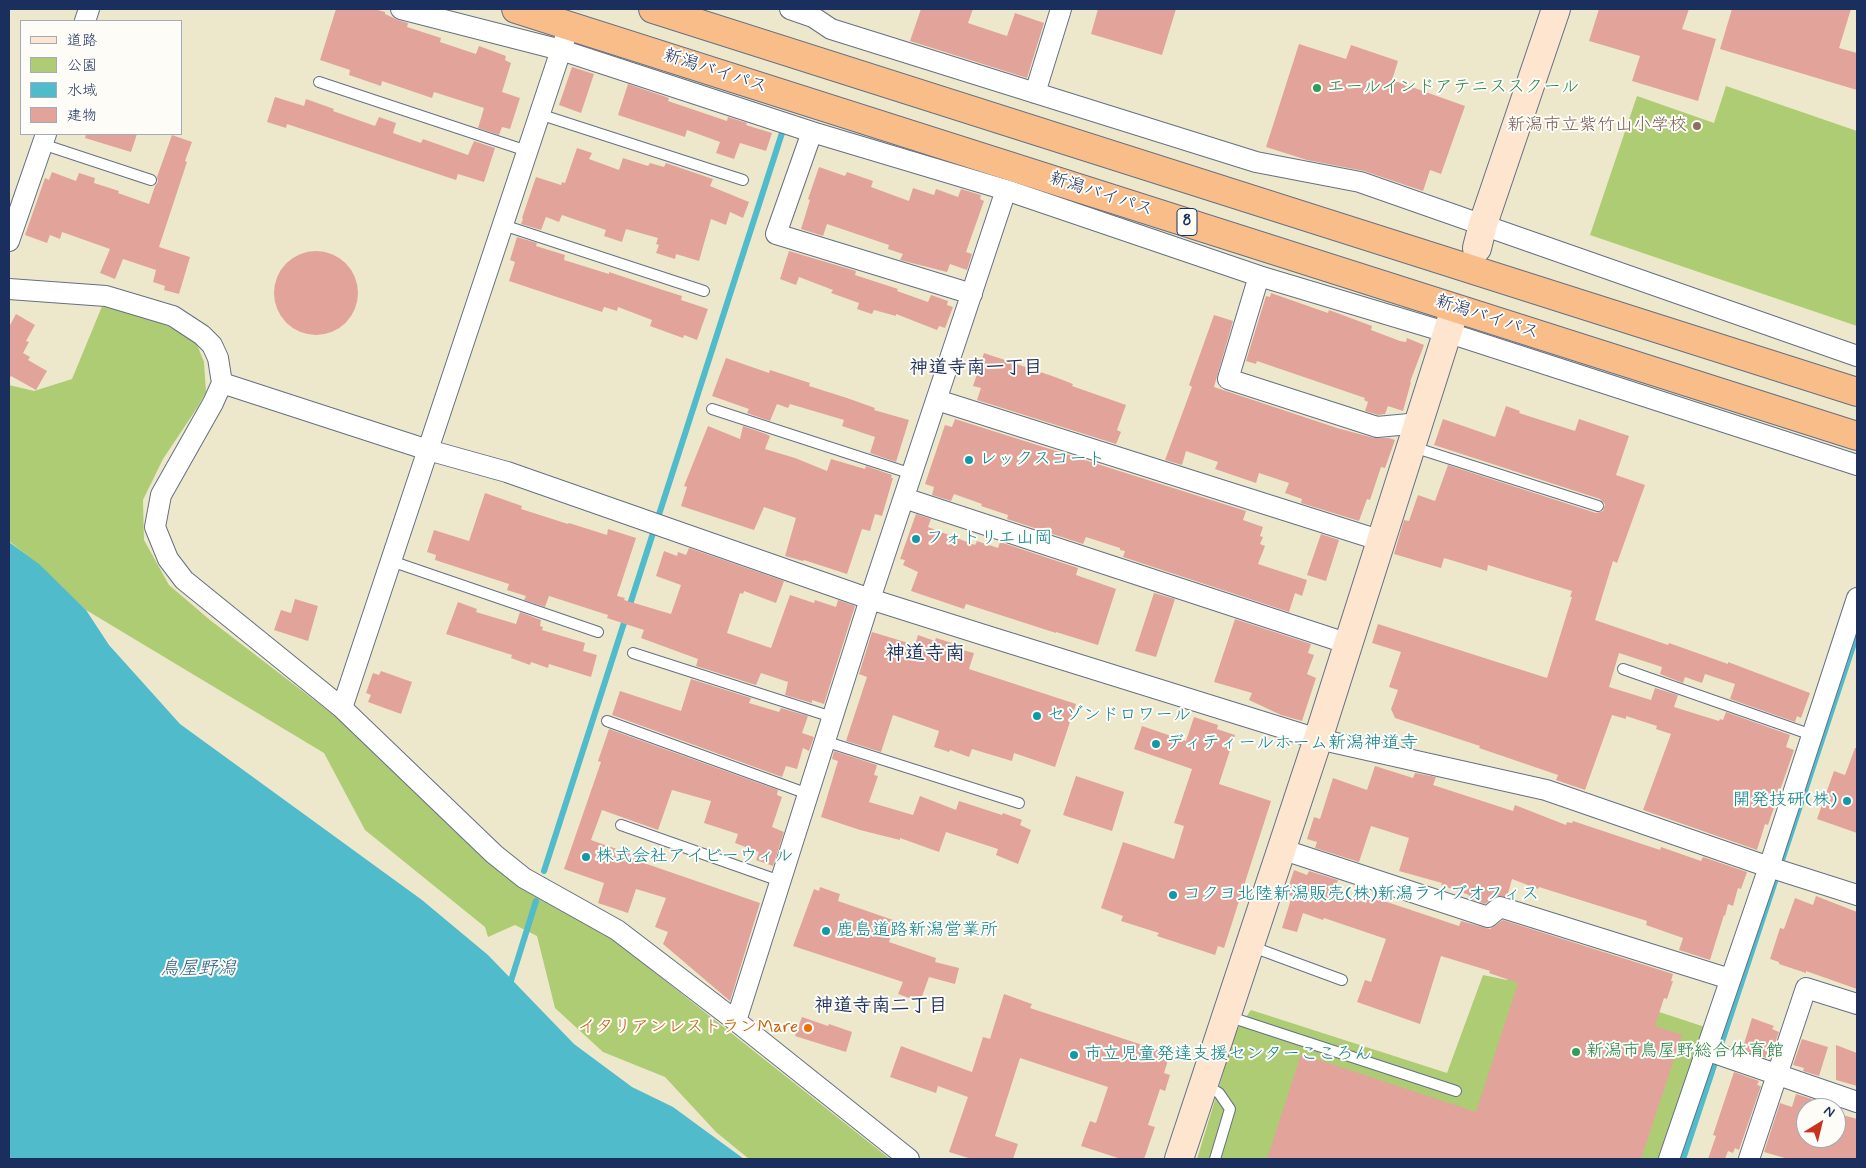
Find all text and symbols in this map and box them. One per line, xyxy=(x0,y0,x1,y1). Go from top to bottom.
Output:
legend xyxy=(20,20,182,135)
text: 道路 xyxy=(67,31,97,51)
street label: 新潟バイパス xyxy=(660,45,770,99)
text: 公園 xyxy=(67,56,97,76)
place label: エールインドアテニススクール xyxy=(1327,77,1579,99)
text: 水域 xyxy=(67,81,97,101)
marker: エールインドアテニススクール xyxy=(1311,82,1323,94)
text: 建物 xyxy=(67,106,97,126)
place label: 新潟市立紫竹山小学校 xyxy=(1507,115,1687,137)
marker: 新潟市立紫竹山小学校 xyxy=(1691,120,1703,132)
street label: 新潟バイパス xyxy=(1046,168,1156,222)
road number: 8 xyxy=(1177,208,1197,236)
street label: 新潟バイパス xyxy=(1432,291,1542,345)
district label: 神道寺南一丁目 xyxy=(910,358,1042,380)
place label: レックスコート xyxy=(979,449,1105,471)
marker: レックスコート xyxy=(963,454,975,466)
place label: フォトリエ山岡 xyxy=(926,528,1052,550)
marker: フォトリエ山岡 xyxy=(910,533,922,545)
district label: 神道寺南 xyxy=(885,643,965,667)
place label: セゾンドロワール xyxy=(1047,705,1191,727)
marker: セゾンドロワール xyxy=(1031,710,1043,722)
place label: ディティールホーム新潟神道寺 xyxy=(1166,733,1418,755)
marker: ディティールホーム新潟神道寺 xyxy=(1150,738,1162,750)
place label: 開発技研(株) xyxy=(1733,790,1837,812)
marker: 開発技研(株) xyxy=(1841,795,1853,807)
place label: 株式会社アイビーウィル xyxy=(596,846,793,868)
marker: 株式会社アイビーウィル xyxy=(580,851,592,863)
place label: コクヨ北陸新潟販売(株)新潟ライブオフィス xyxy=(1183,884,1539,906)
marker: コクヨ北陸新潟販売(株)新潟ライブオフィス xyxy=(1167,889,1179,901)
place label: 鹿島道路新潟営業所 xyxy=(836,920,998,942)
marker: 鹿島道路新潟営業所 xyxy=(820,925,832,937)
water label: 鳥屋野潟 xyxy=(160,959,236,981)
district label: 神道寺南二丁目 xyxy=(815,996,947,1018)
place label: イタリアンレストランMare xyxy=(577,1017,798,1039)
marker: イタリアンレストランMare xyxy=(802,1022,814,1034)
place label: 新潟市鳥屋野総合体育館 xyxy=(1586,1041,1784,1063)
place label: 市立児童発達支援センターこころん xyxy=(1084,1044,1372,1066)
marker: 新潟市鳥屋野総合体育館 xyxy=(1570,1046,1582,1058)
marker: 市立児童発達支援センターこころん xyxy=(1068,1049,1080,1061)
north arrow xyxy=(1796,1098,1846,1148)
text: N xyxy=(1820,1102,1838,1122)

